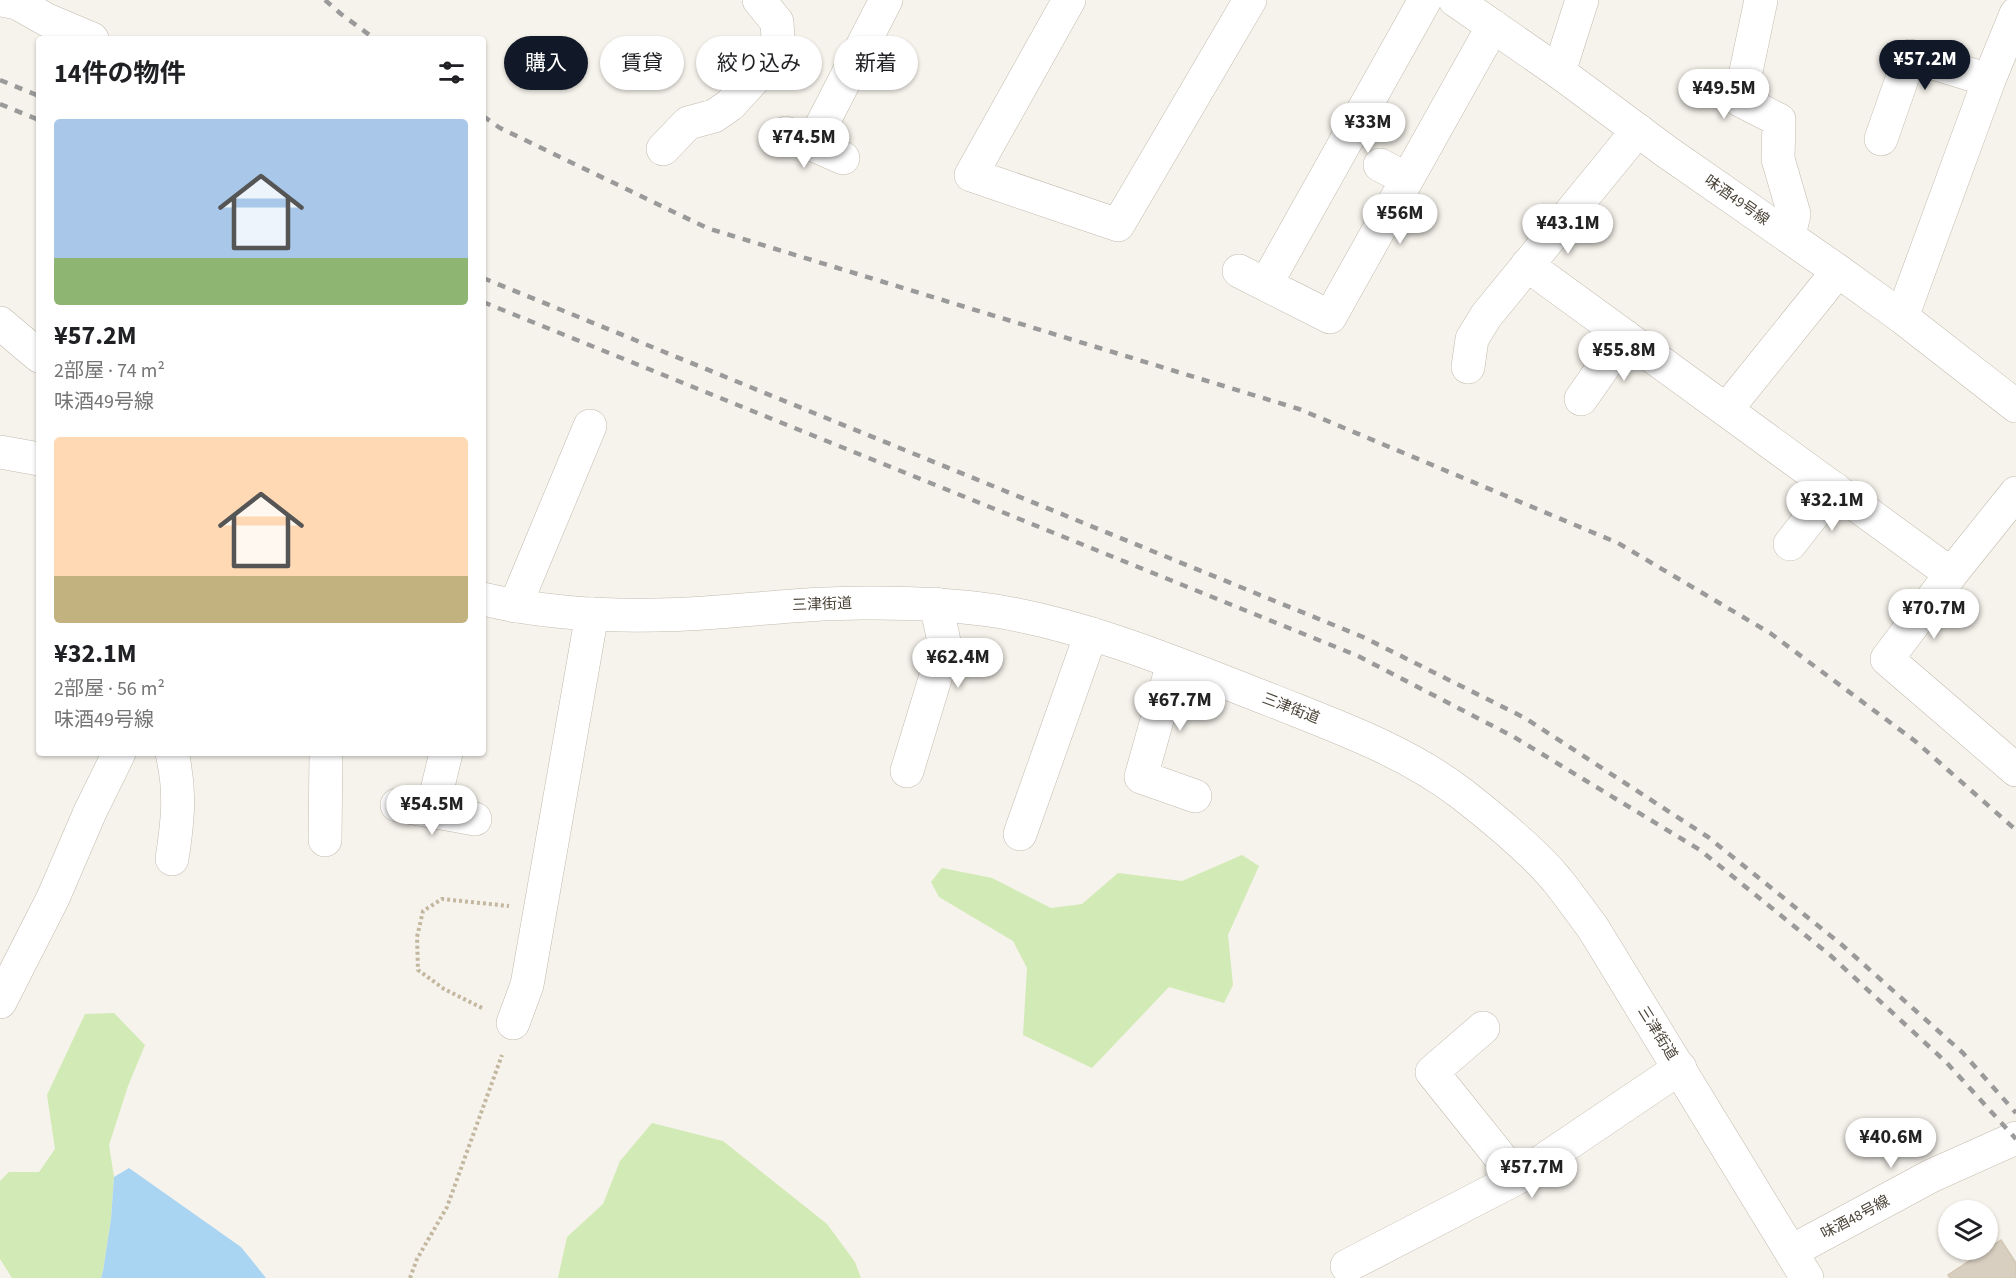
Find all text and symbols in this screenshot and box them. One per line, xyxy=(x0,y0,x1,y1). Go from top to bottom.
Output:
chip: 購入 xyxy=(504,36,588,90)
chip: 賃貸 xyxy=(600,36,684,90)
chip: 絞り込み xyxy=(696,36,822,90)
chip: 新着 xyxy=(834,36,918,90)
pin: ¥57.2M xyxy=(1876,40,1974,91)
text: ¥57.2M xyxy=(1893,45,1957,73)
text: 14件の物件 xyxy=(54,55,185,92)
icon: filters xyxy=(435,56,468,89)
pin: ¥49.5M xyxy=(1675,69,1773,120)
text: ¥49.5M xyxy=(1692,74,1756,102)
pin: ¥33M xyxy=(1332,103,1404,154)
text: ¥33M xyxy=(1345,108,1391,136)
pin: ¥74.5M xyxy=(755,118,853,169)
text: ¥74.5M xyxy=(772,123,836,151)
icon: home xyxy=(207,158,315,266)
street label: 味酒49号線 xyxy=(1700,170,1773,230)
pin: ¥56M xyxy=(1364,194,1436,245)
text: ¥56M xyxy=(1377,199,1423,227)
pin: ¥43.1M xyxy=(1519,204,1617,255)
text: ¥43.1M xyxy=(1536,209,1600,237)
text: ¥57.2M xyxy=(54,317,137,354)
pin: ¥55.8M xyxy=(1575,331,1673,382)
text: ¥55.8M xyxy=(1592,336,1656,364)
text: 2部屋 · 74 m² xyxy=(54,357,165,385)
text: 味酒49号線 xyxy=(54,388,154,416)
icon: home xyxy=(207,476,315,584)
pin: ¥32.1M xyxy=(1783,481,1881,532)
text: ¥32.1M xyxy=(1800,486,1864,514)
pin: ¥70.7M xyxy=(1885,589,1983,640)
street label: 三津街道 xyxy=(792,593,852,616)
text: ¥70.7M xyxy=(1902,594,1966,622)
text: ¥32.1M xyxy=(54,635,137,672)
pin: ¥62.4M xyxy=(909,638,1007,689)
text: ¥62.4M xyxy=(926,643,990,671)
text: 2部屋 · 56 m² xyxy=(54,675,165,703)
pin: ¥67.7M xyxy=(1131,681,1229,732)
text: ¥67.7M xyxy=(1148,686,1212,714)
street label: 三津街道 xyxy=(1259,688,1323,729)
text: 味酒49号線 xyxy=(54,706,154,734)
pin: ¥54.5M xyxy=(383,785,481,836)
text: ¥54.5M xyxy=(400,790,464,818)
street label: 三津街道 xyxy=(1633,1002,1682,1064)
pin: ¥40.6M xyxy=(1842,1118,1940,1169)
text: ¥40.6M xyxy=(1859,1123,1923,1151)
pin: ¥57.7M xyxy=(1483,1148,1581,1199)
text: ¥57.7M xyxy=(1500,1153,1564,1181)
street label: 味酒48号線 xyxy=(1817,1191,1893,1244)
map controls xyxy=(1938,1200,1998,1260)
button: layers xyxy=(1938,1200,1998,1260)

